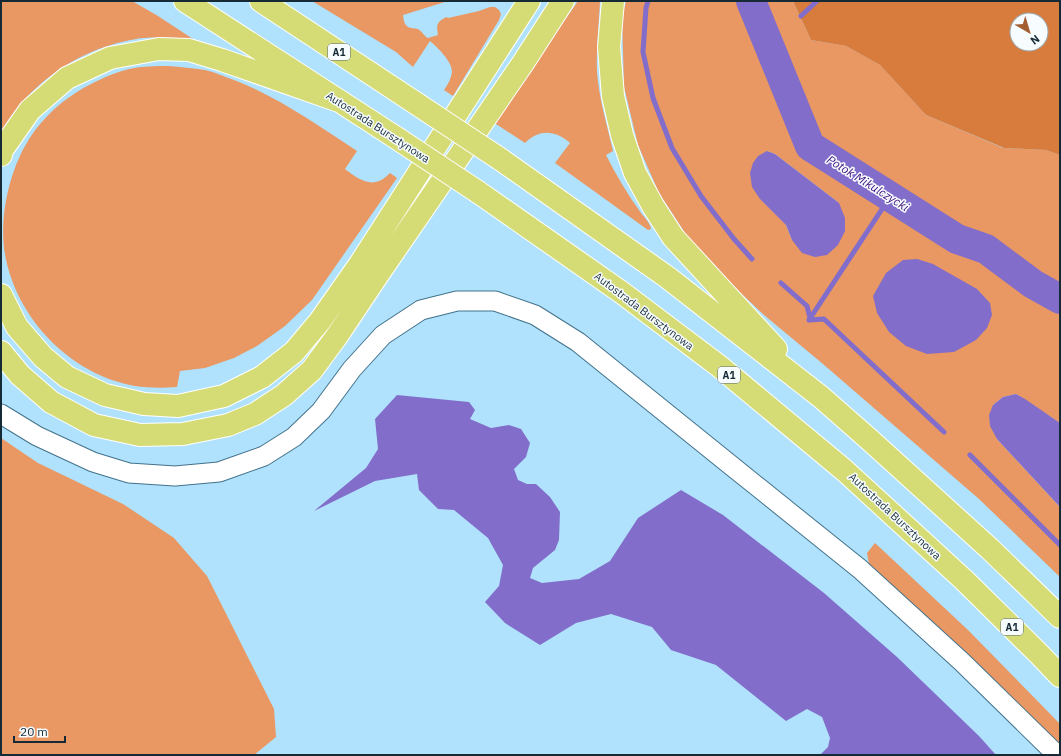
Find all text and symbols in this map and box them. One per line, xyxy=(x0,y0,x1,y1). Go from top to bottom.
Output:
north arrow xyxy=(1009,12,1049,52)
text: N xyxy=(1028,32,1043,48)
road number: A1 xyxy=(328,44,350,60)
street label: Autostrada Bursztynowa xyxy=(323,88,433,166)
water label: Potok Mikulczycki xyxy=(824,152,912,215)
street label: Autostrada Bursztynowa xyxy=(592,269,697,353)
road number: A1 xyxy=(718,367,740,383)
street label: Autostrada Bursztynowa xyxy=(846,470,944,562)
road number: A1 xyxy=(1001,619,1023,635)
scale bar xyxy=(14,718,65,744)
text: 20 m xyxy=(20,724,48,739)

